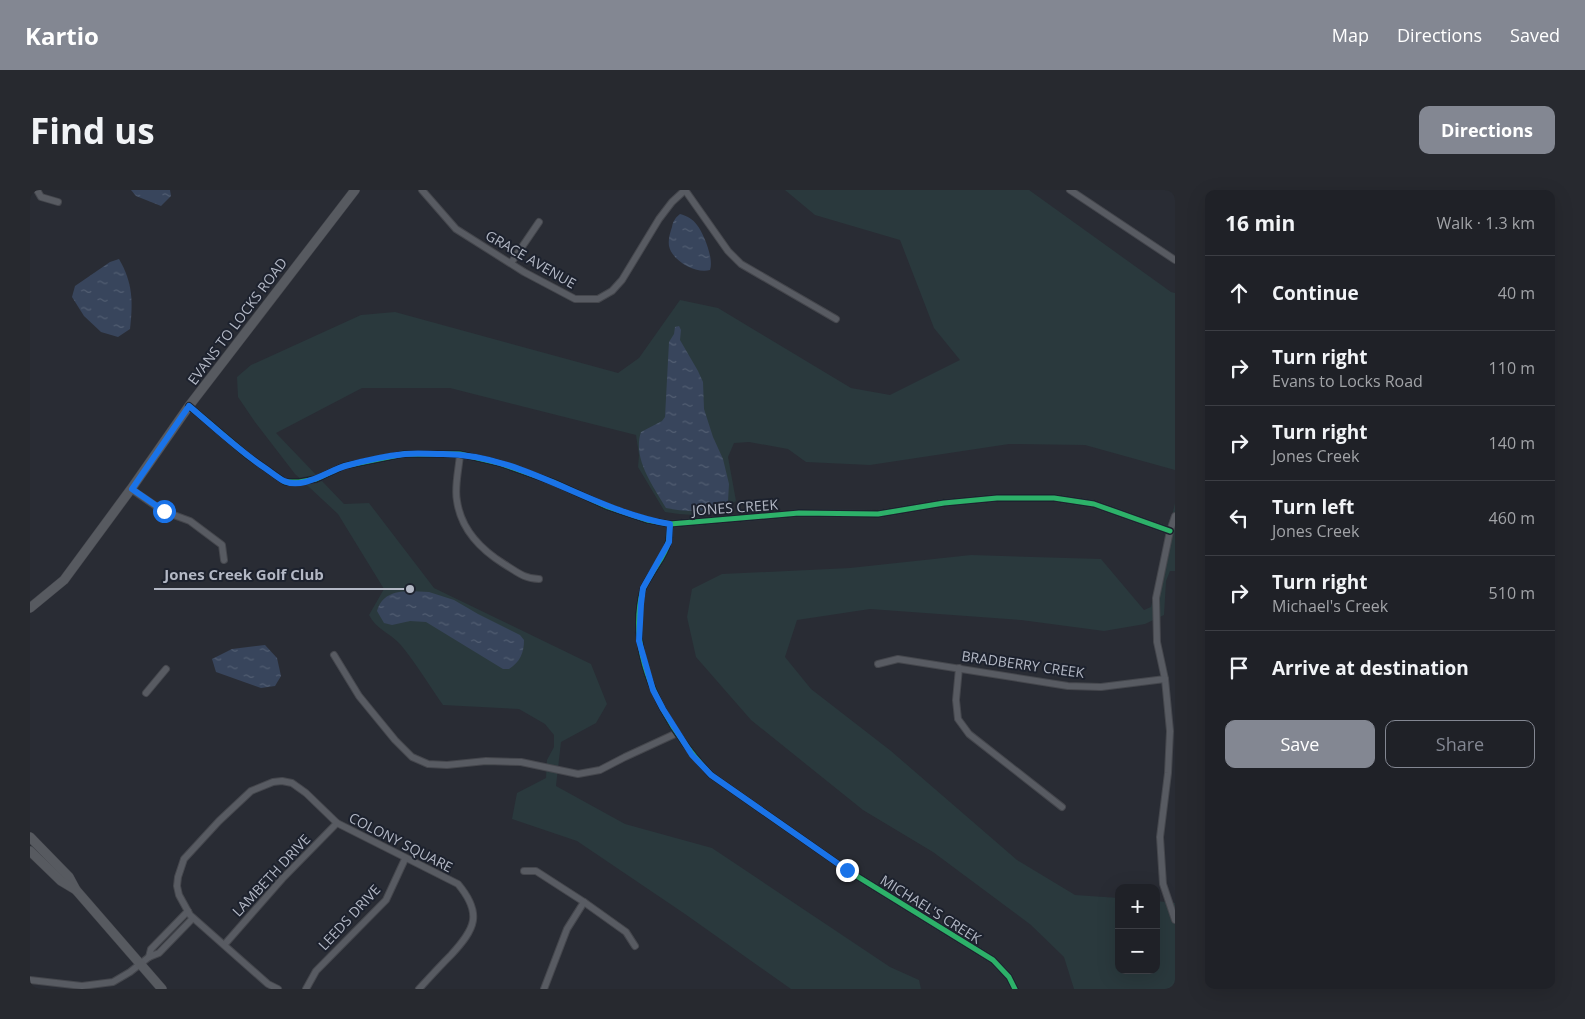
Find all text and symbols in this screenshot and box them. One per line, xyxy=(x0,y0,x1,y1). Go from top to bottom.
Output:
text: Kartio xyxy=(25,19,99,52)
text: Map xyxy=(1332,23,1369,47)
text: Directions xyxy=(1397,23,1482,47)
text: Saved xyxy=(1510,23,1560,47)
button: Directions xyxy=(1419,106,1555,154)
text: Find us xyxy=(30,107,155,154)
text: 16 min xyxy=(1225,209,1295,237)
text: Walk · 1.3 km xyxy=(1437,212,1535,234)
street label: GRACE AVENUE xyxy=(482,225,580,293)
street label: EVANS TO LOCKS ROAD xyxy=(183,254,291,388)
icon: ahead xyxy=(1225,279,1253,307)
text: Continue xyxy=(1272,280,1359,306)
text: 40 m xyxy=(1498,282,1535,304)
text: Turn right xyxy=(1272,344,1367,370)
icon: right xyxy=(1225,354,1253,382)
text: 110 m xyxy=(1489,357,1535,379)
text: Evans to Locks Road xyxy=(1272,370,1423,392)
text: Turn right xyxy=(1272,419,1367,445)
icon: right xyxy=(1225,429,1253,457)
text: 140 m xyxy=(1489,432,1535,454)
text: Jones Creek xyxy=(1272,445,1360,467)
street label: JONES CREEK xyxy=(690,494,779,520)
text: Turn left xyxy=(1272,494,1354,520)
route start xyxy=(153,500,176,523)
icon: left xyxy=(1225,504,1253,532)
text: 460 m xyxy=(1489,507,1535,529)
text: Jones Creek xyxy=(1272,520,1360,542)
callout: Jones Creek Golf Club xyxy=(154,559,334,589)
text: Jones Creek Golf Club xyxy=(162,564,324,584)
text: Turn right xyxy=(1272,569,1367,595)
icon: right xyxy=(1225,579,1253,607)
text: 510 m xyxy=(1489,582,1535,604)
text: Michael's Creek xyxy=(1272,595,1388,617)
street label: BRADBERRY CREEK xyxy=(960,646,1086,682)
icon: arrive xyxy=(1225,654,1253,682)
text: Arrive at destination xyxy=(1272,655,1469,681)
button: Save xyxy=(1225,720,1375,768)
button: Share xyxy=(1385,720,1535,768)
street label: COLONY SQUARE xyxy=(346,808,456,876)
street label: LAMBETH DRIVE xyxy=(228,830,314,920)
route end xyxy=(836,859,859,882)
street label: MICHAEL'S CREEK xyxy=(877,870,985,948)
street label: LEEDS DRIVE xyxy=(314,880,384,954)
map controls xyxy=(1115,884,1160,974)
button: + xyxy=(1115,884,1160,929)
button: − xyxy=(1115,929,1160,974)

